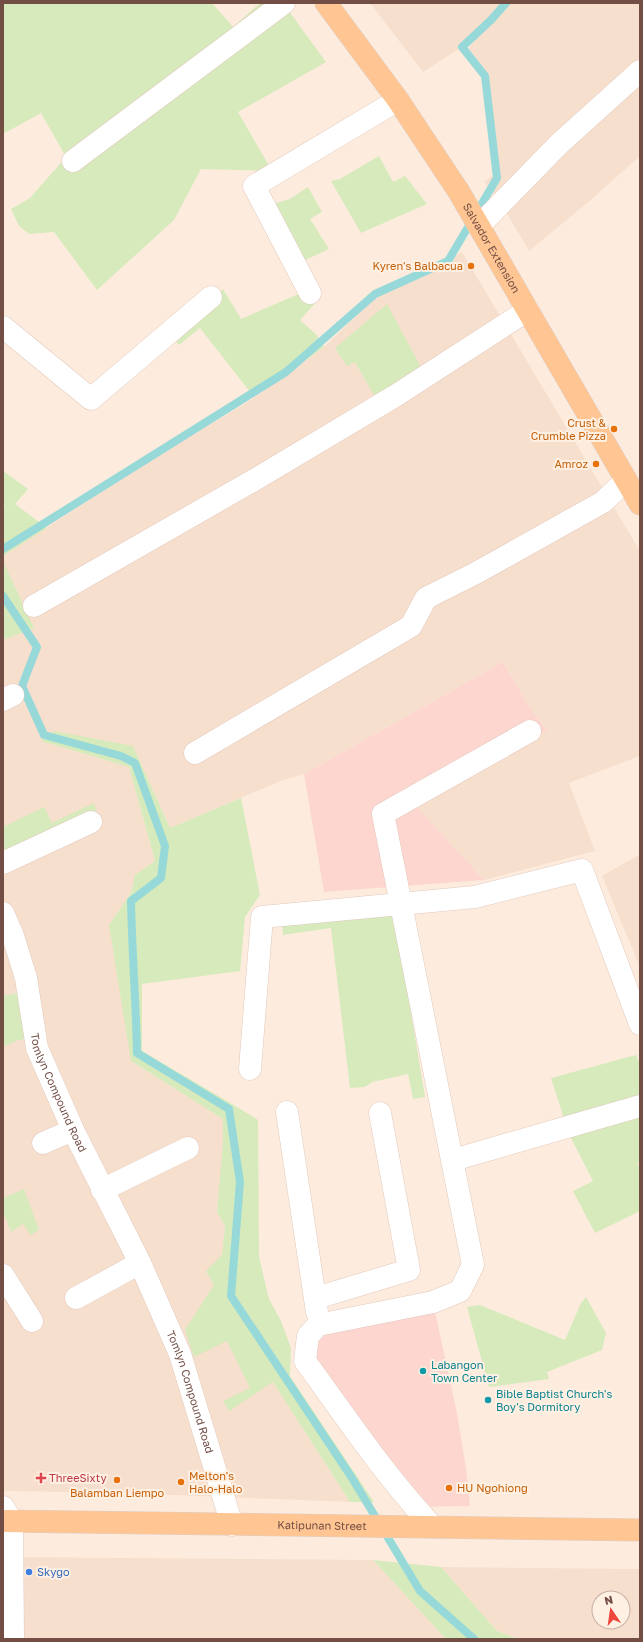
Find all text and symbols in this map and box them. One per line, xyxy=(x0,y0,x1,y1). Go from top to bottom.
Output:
street label: Salvador Extension xyxy=(461,201,523,295)
place label: Kyren's Balbacua xyxy=(373,259,463,272)
marker: Kyren's Balbacua xyxy=(466,261,476,271)
place label: Crust & Crumble Pizza xyxy=(531,416,607,442)
marker: Crust & Crumble Pizza xyxy=(609,424,619,434)
place label: Amroz xyxy=(555,457,588,470)
marker: Amroz xyxy=(591,459,601,469)
street label: Tomlyn Compound Road xyxy=(29,1032,90,1154)
street label: Tomlyn Compound Road xyxy=(164,1328,217,1455)
place label: Labangon Town Center xyxy=(431,1358,498,1384)
marker: Labangon Town Center xyxy=(418,1366,428,1376)
place label: Bible Baptist Church's Boy's Dormitory xyxy=(496,1387,612,1413)
marker: Bible Baptist Church's Boy's Dormitory xyxy=(483,1395,493,1405)
place label: Melton's Halo-Halo xyxy=(189,1469,243,1495)
place label: ThreeSixty xyxy=(49,1471,107,1484)
marker: ThreeSixty xyxy=(36,1473,46,1483)
marker: Balamban Liempo xyxy=(112,1475,122,1485)
marker: Melton's Halo-Halo xyxy=(176,1477,186,1487)
place label: HU Ngohiong xyxy=(457,1481,528,1494)
marker: HU Ngohiong xyxy=(444,1483,454,1493)
place label: Balamban Liempo xyxy=(70,1486,165,1499)
street label: Katipunan Street xyxy=(277,1518,367,1532)
place label: Skygo xyxy=(37,1565,70,1578)
marker: Skygo xyxy=(24,1567,34,1577)
north arrow xyxy=(591,1590,631,1630)
text: N xyxy=(603,1592,614,1607)

